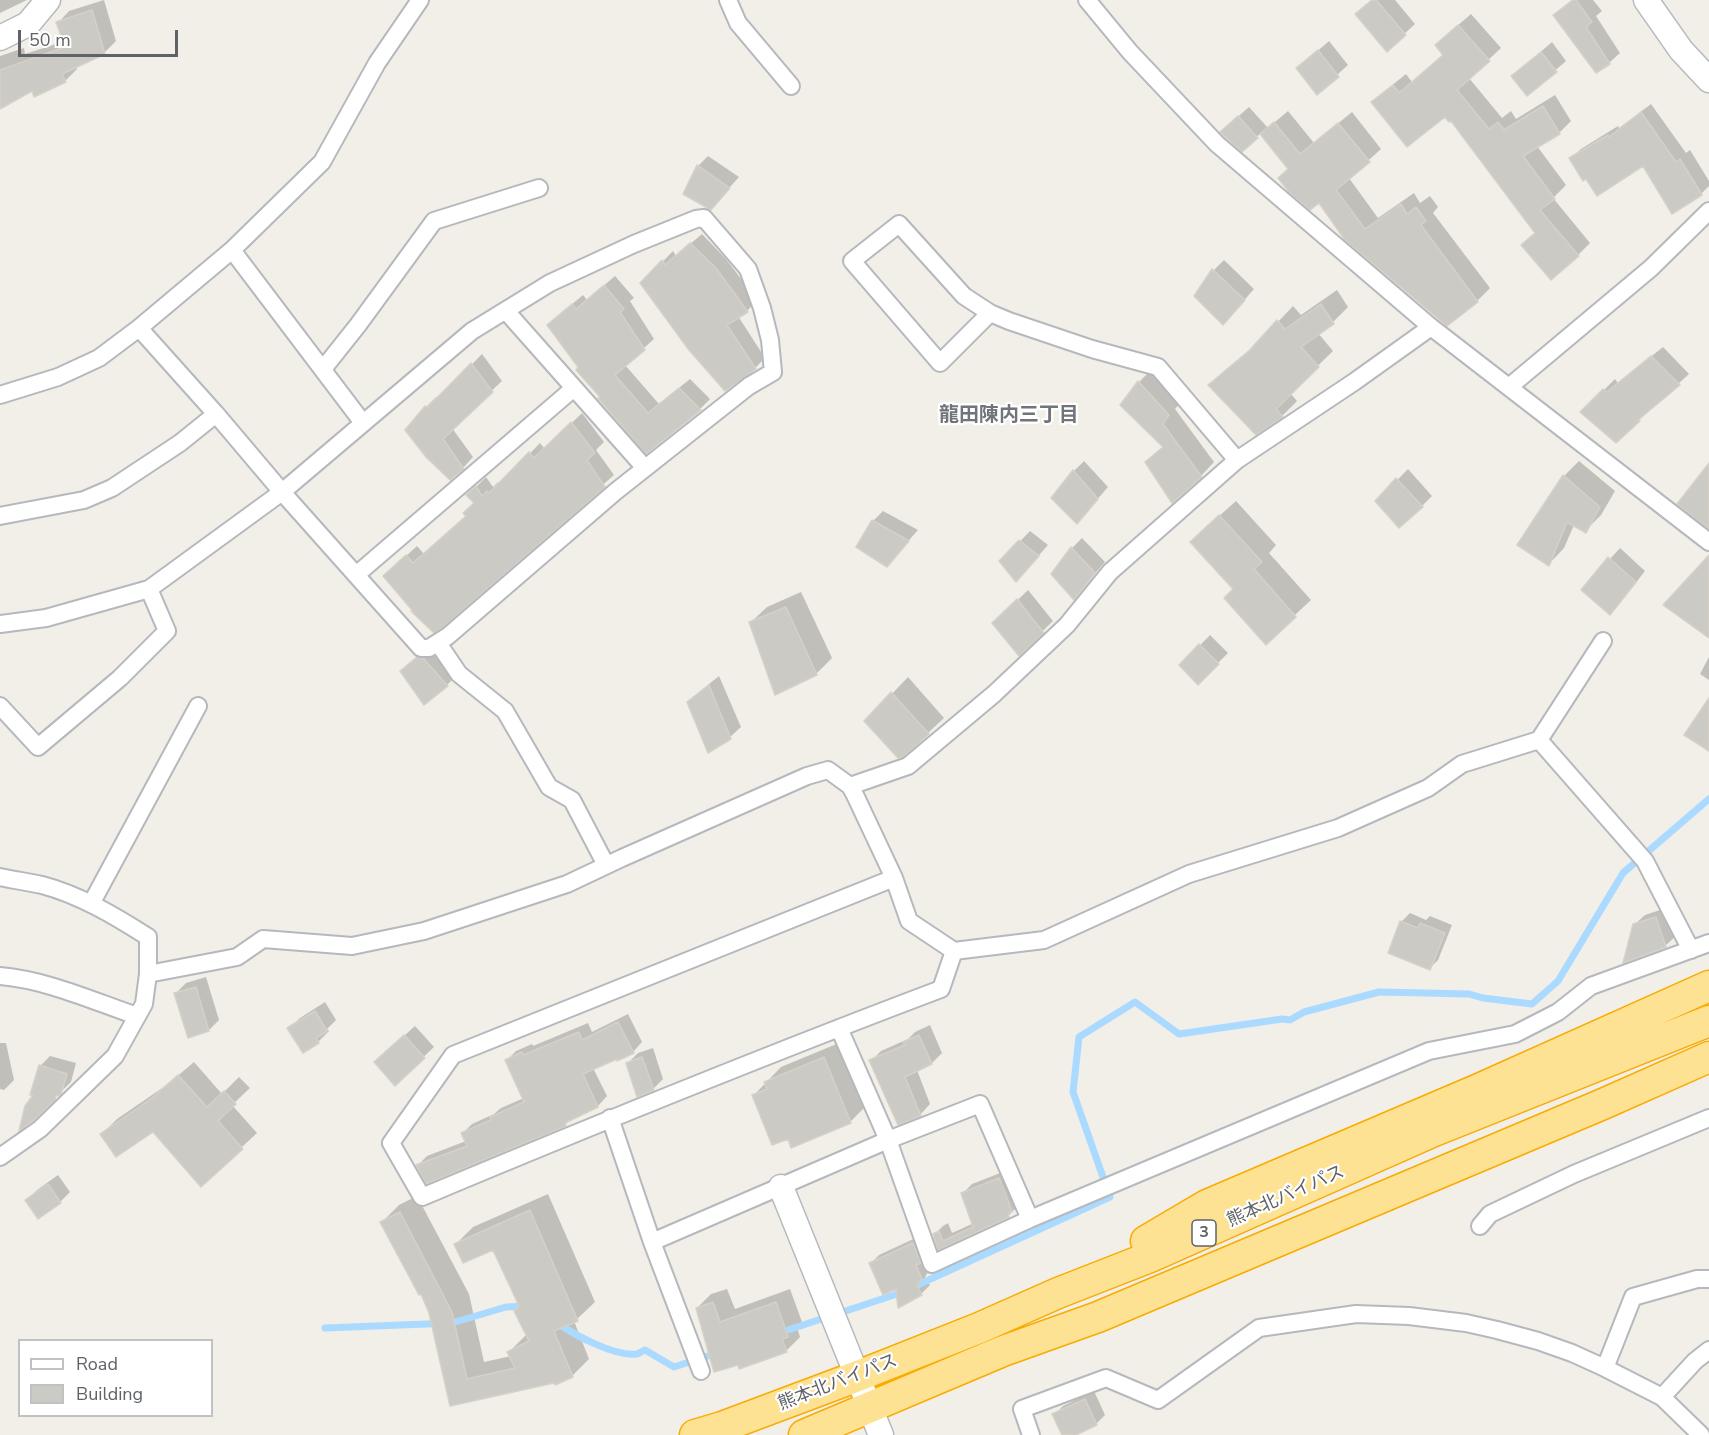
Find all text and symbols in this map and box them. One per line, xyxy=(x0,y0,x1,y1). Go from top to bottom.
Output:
scale bar xyxy=(21,18,182,56)
text: 50 m xyxy=(29,28,71,52)
district label: 龍田陳内三丁目 xyxy=(939,404,1079,428)
street label: 熊本北バイパス xyxy=(1224,1162,1348,1232)
road number: 3 xyxy=(1192,1220,1216,1246)
legend xyxy=(18,1339,213,1417)
street label: 熊本北バイパス xyxy=(775,1350,901,1416)
text: Road xyxy=(76,1352,118,1376)
text: Building xyxy=(76,1382,143,1406)

